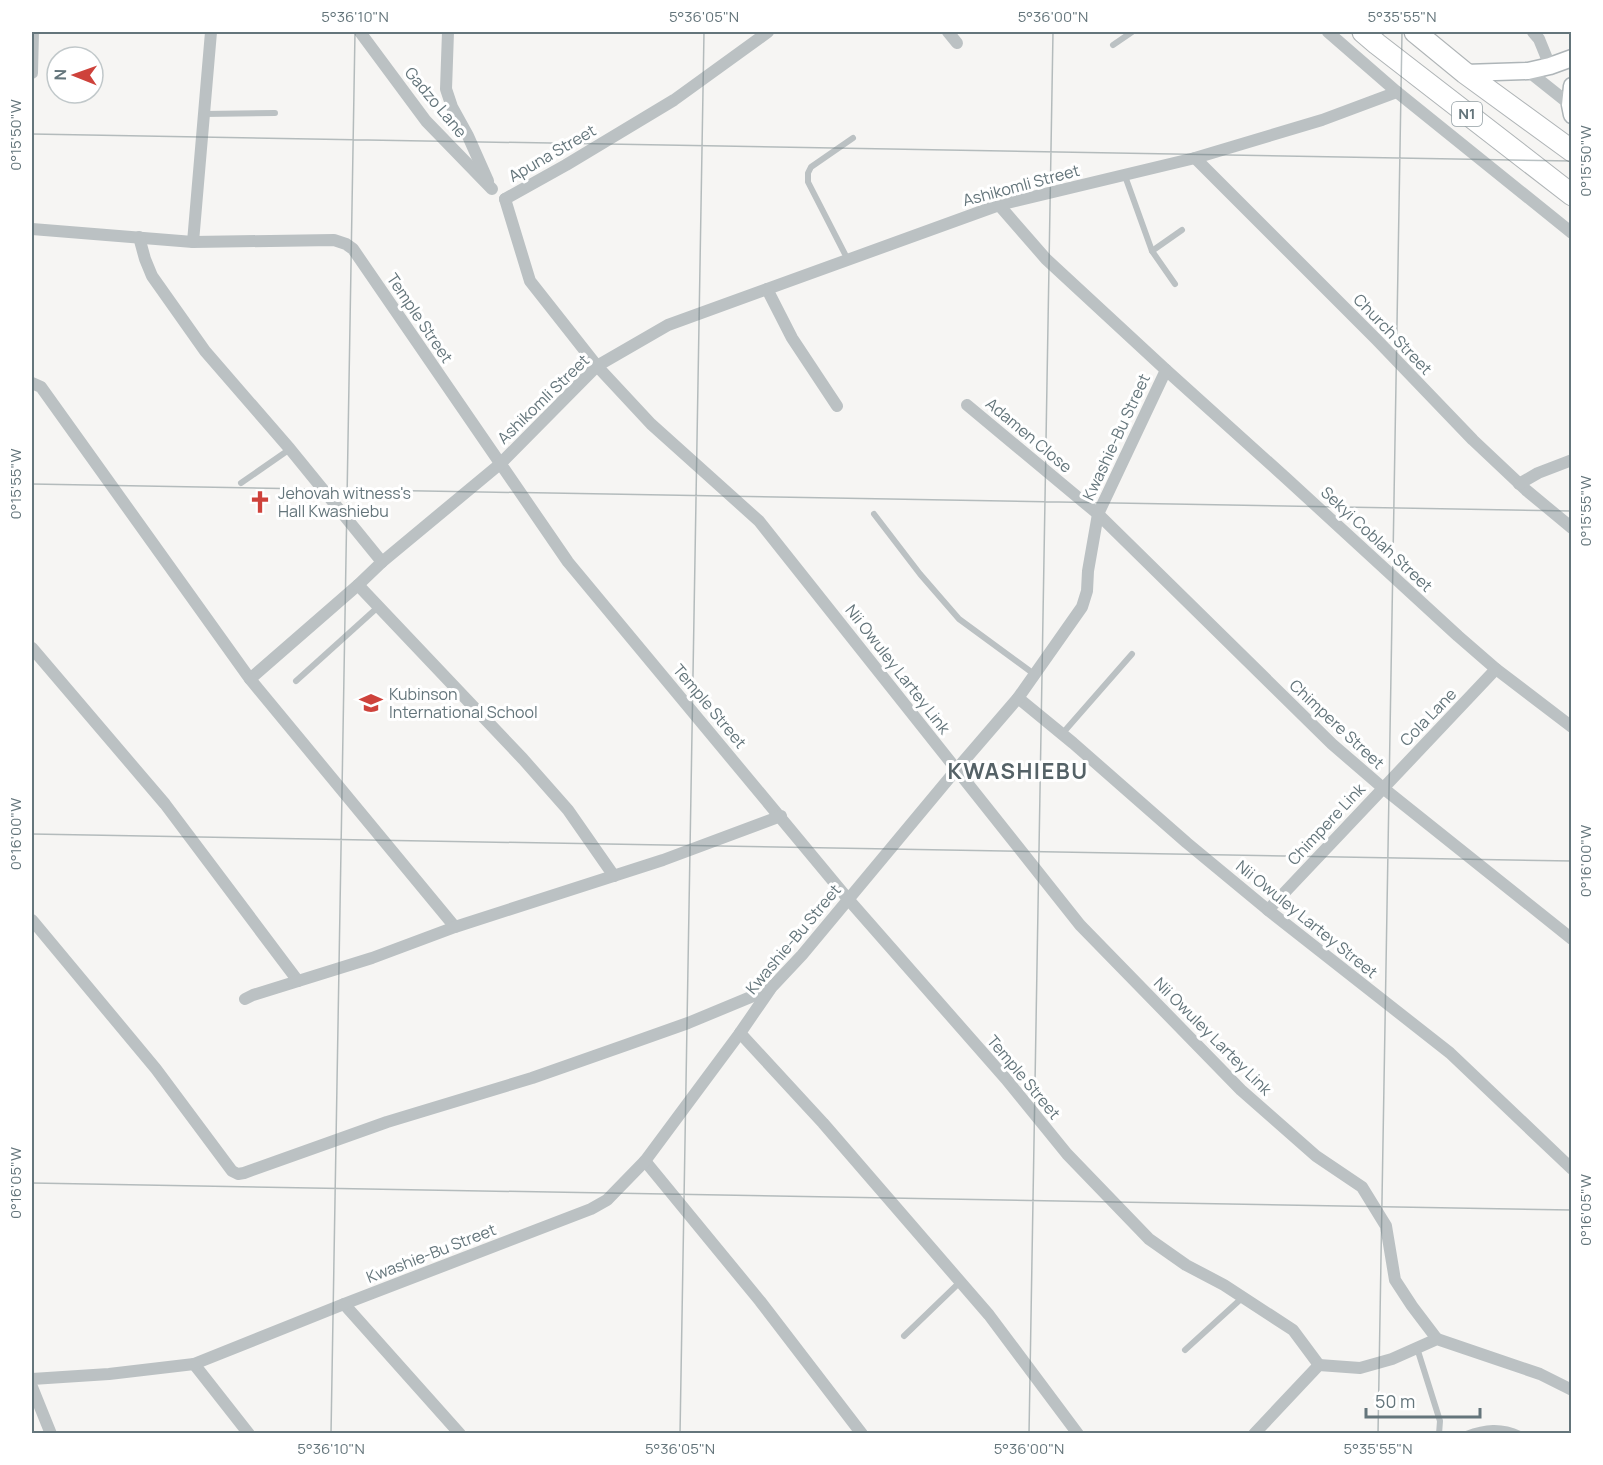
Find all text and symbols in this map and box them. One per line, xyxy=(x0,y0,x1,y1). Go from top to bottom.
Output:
text: 5°36'10"N xyxy=(321,6,389,27)
text: 5°36'05"N xyxy=(669,6,739,27)
text: 5°36'00"N xyxy=(1018,6,1088,27)
text: 5°35'55"N xyxy=(1367,6,1437,27)
north arrow xyxy=(45,45,105,105)
street label: Gadzo Lane xyxy=(400,62,472,142)
text: N xyxy=(49,69,71,81)
text: 0°15'50"W xyxy=(5,99,26,171)
road number: N1 xyxy=(1452,102,1482,126)
street label: Apuna Street xyxy=(504,119,600,187)
text: 0°15'50"W xyxy=(1575,125,1596,197)
street label: Ashikomli Street xyxy=(960,159,1082,211)
street label: Temple Street xyxy=(382,269,458,367)
street label: Church Street xyxy=(1349,289,1437,379)
street label: Ashikomli Street xyxy=(492,349,594,449)
street label: Kwashie-Bu Street xyxy=(1077,370,1155,504)
street label: Adamen Close xyxy=(981,392,1077,478)
text: 0°15'55"W xyxy=(5,449,26,519)
text: 0°15'55"W xyxy=(1575,476,1596,546)
street label: Sekyi Coblah Street xyxy=(1316,481,1438,597)
place label: Jehovah witness's Hall Kwashiebu xyxy=(278,482,411,522)
church icon: Jehovah witness's Hall Kwashiebu xyxy=(247,489,273,515)
street label: Nii Owuley Lartey Link xyxy=(840,600,956,739)
street label: Temple Street xyxy=(668,659,752,753)
street label: Chimpere Street xyxy=(1285,674,1389,774)
place label: Kubinson International School xyxy=(389,683,538,723)
street label: Cola Lane xyxy=(1395,683,1461,751)
school or university icon: Kubinson International School xyxy=(358,690,384,716)
district label: KWASHIEBU xyxy=(947,756,1089,786)
street label: Chimpere Link xyxy=(1282,777,1370,870)
text: 0°16'00"W xyxy=(5,798,26,870)
text: 0°16'00"W xyxy=(1575,825,1596,897)
street label: Nii Owuley Lartey Street xyxy=(1232,855,1382,983)
street label: Kwashie-Bu Street xyxy=(740,879,846,999)
street label: Nii Owuley Lartey Link xyxy=(1149,972,1278,1101)
street label: Temple Street xyxy=(982,1030,1066,1124)
text: 0°16'05"W xyxy=(5,1147,26,1219)
text: 0°16'05"W xyxy=(1575,1174,1596,1246)
street label: Kwashie-Bu Street xyxy=(363,1218,499,1288)
scale bar xyxy=(1366,1381,1480,1419)
text: 50 m xyxy=(1375,1389,1415,1413)
text: 5°36'10"N xyxy=(297,1438,365,1459)
text: 5°36'05"N xyxy=(645,1438,715,1459)
text: 5°36'00"N xyxy=(994,1438,1064,1459)
text: 5°35'55"N xyxy=(1343,1438,1413,1459)

